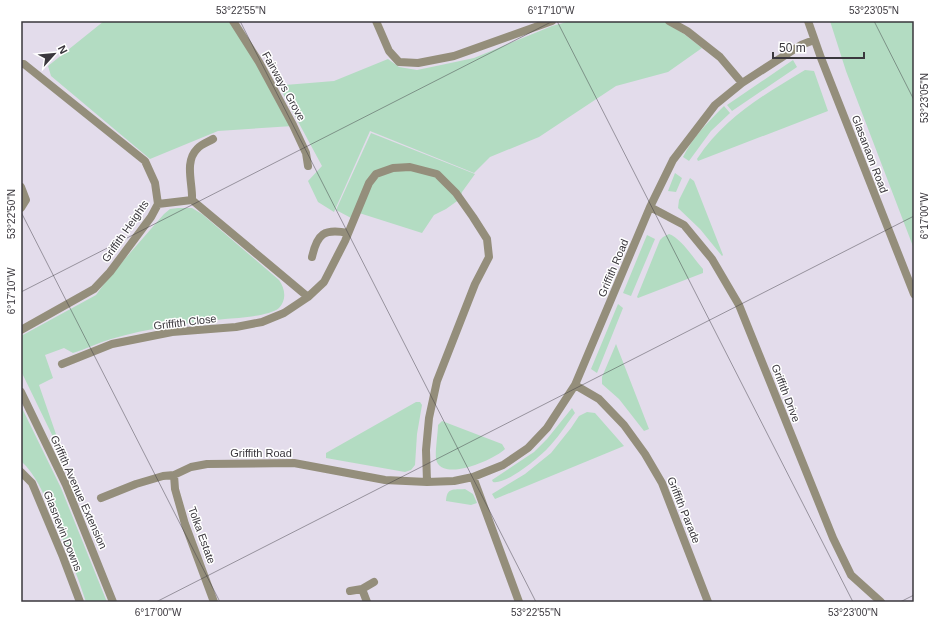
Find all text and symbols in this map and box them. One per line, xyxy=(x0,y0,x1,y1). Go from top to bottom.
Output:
text: 53°22'55"N xyxy=(216,5,266,16)
text: 6°17'10"W xyxy=(528,5,575,16)
text: 53°23'05"N xyxy=(849,5,899,16)
north arrow xyxy=(34,34,74,74)
scale bar xyxy=(773,34,864,60)
text: 50 m xyxy=(779,41,806,55)
text: N xyxy=(56,43,70,56)
street label: Fairways Grove xyxy=(260,49,308,123)
text: 53°23'05"N xyxy=(919,73,930,123)
street label: Glasanaon Road xyxy=(850,113,890,195)
text: 53°22'50"N xyxy=(6,189,17,239)
text: 6°17'00"W xyxy=(919,192,930,239)
street label: Griffith Heights xyxy=(99,197,151,264)
street label: Griffith Road xyxy=(595,237,631,299)
text: 6°17'10"W xyxy=(6,267,17,314)
street label: Griffith Close xyxy=(153,312,217,332)
street label: Griffith Drive xyxy=(769,362,803,424)
street label: Griffith Avenue Extension xyxy=(48,433,110,551)
street label: Griffith Road xyxy=(230,447,292,459)
street label: Griffith Parade xyxy=(665,475,703,545)
street label: Glasnevin Downs xyxy=(41,489,85,573)
street label: Tolka Estate xyxy=(186,505,218,565)
text: 6°17'00"W xyxy=(135,607,182,618)
text: 53°22'55"N xyxy=(511,607,561,618)
text: 53°23'00"N xyxy=(828,607,878,618)

